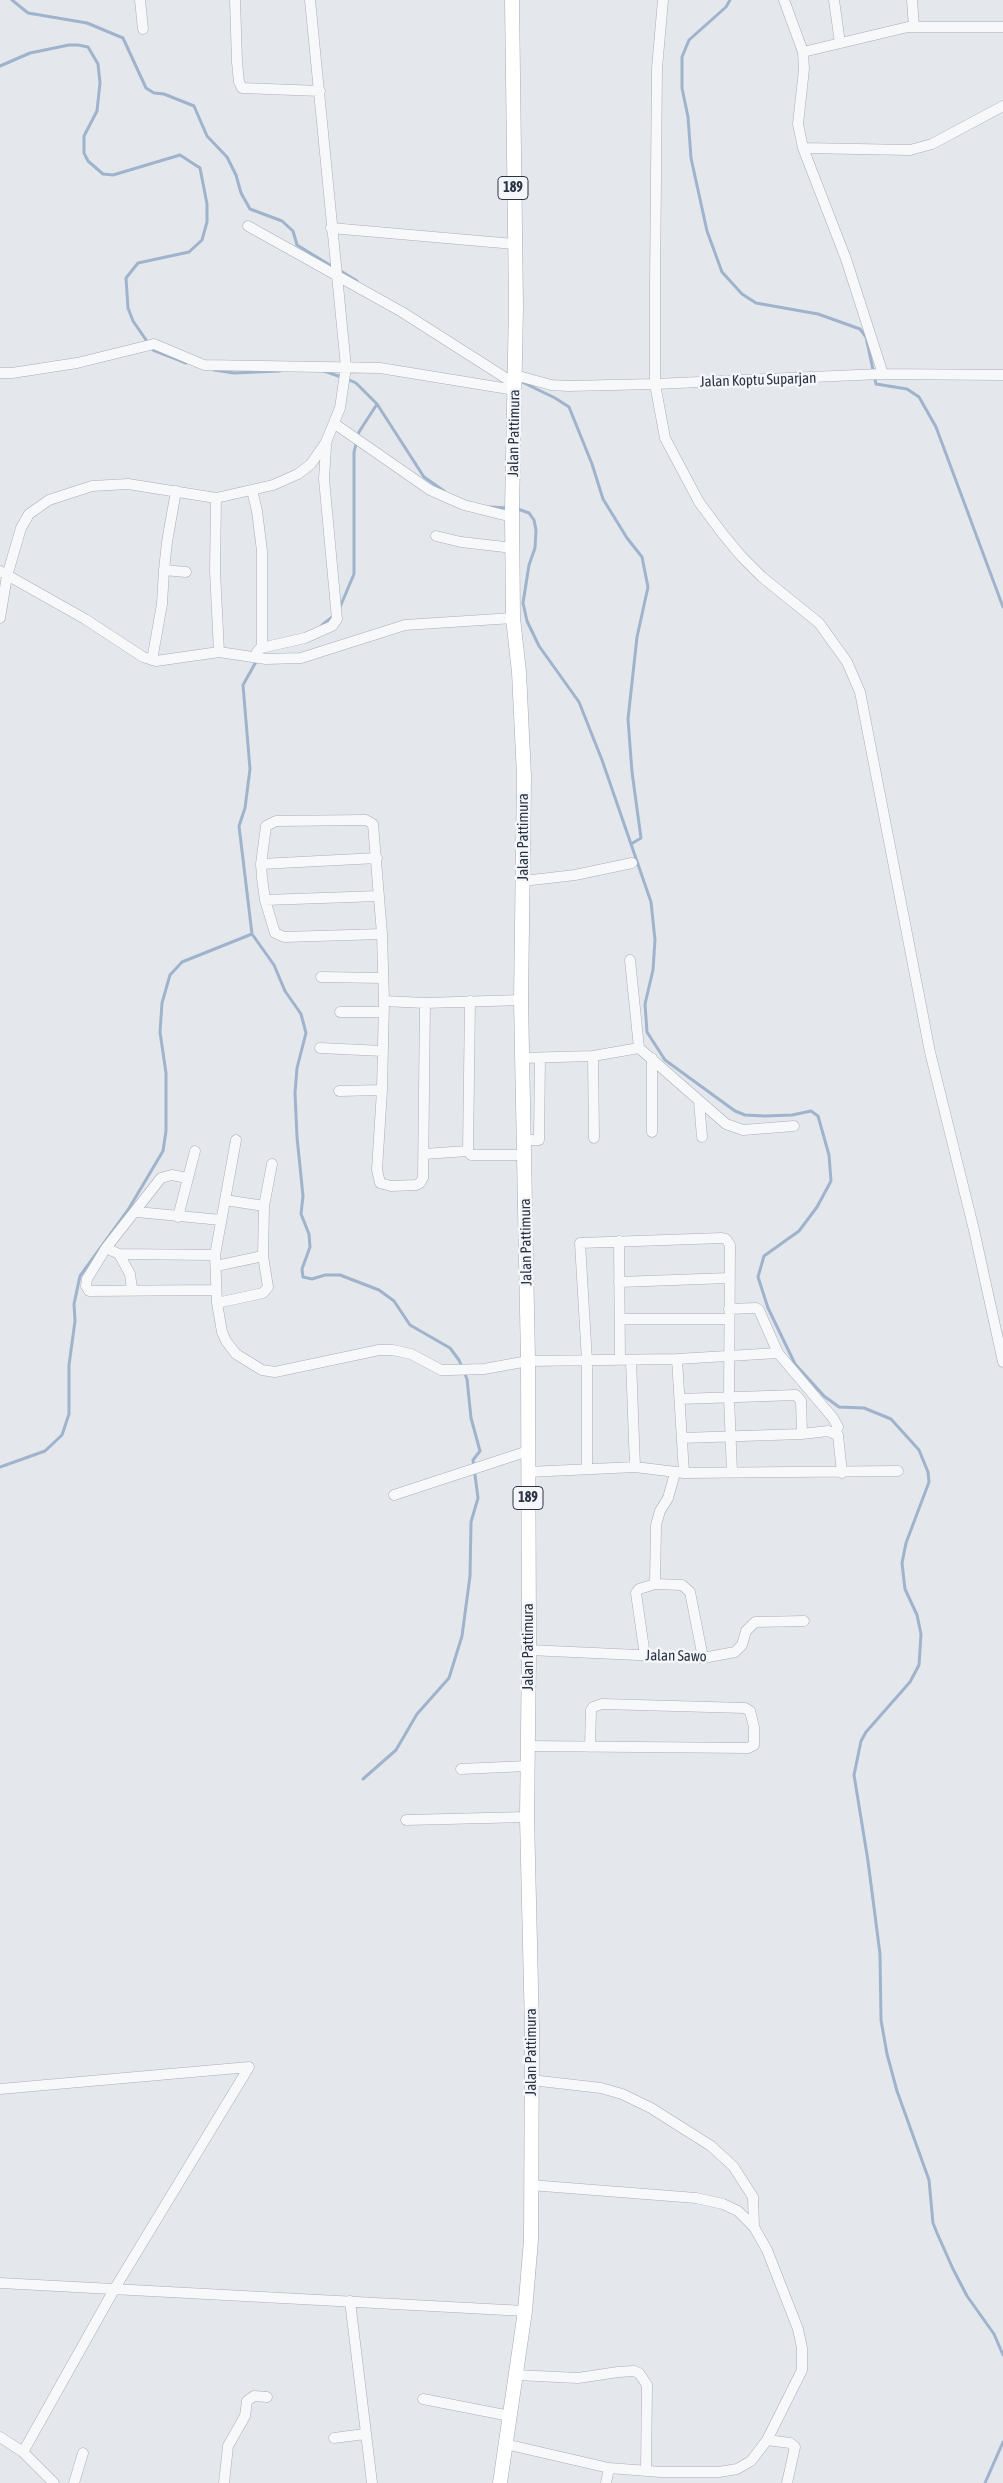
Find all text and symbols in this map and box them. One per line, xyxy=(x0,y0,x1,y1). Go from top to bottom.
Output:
road number: 189 xyxy=(498,177,528,200)
street label: Jalan Koptu Suparjan xyxy=(699,369,817,391)
street label: Jalan Pattimura xyxy=(504,389,524,477)
street label: Jalan Pattimura xyxy=(514,793,532,881)
street label: Jalan Pattimura xyxy=(516,1198,536,1286)
road number: 189 xyxy=(513,1486,543,1510)
street label: Jalan Pattimura xyxy=(519,1603,537,1691)
street label: Jalan Sawo xyxy=(645,1646,707,1666)
street label: Jalan Pattimura xyxy=(522,2008,540,2096)

